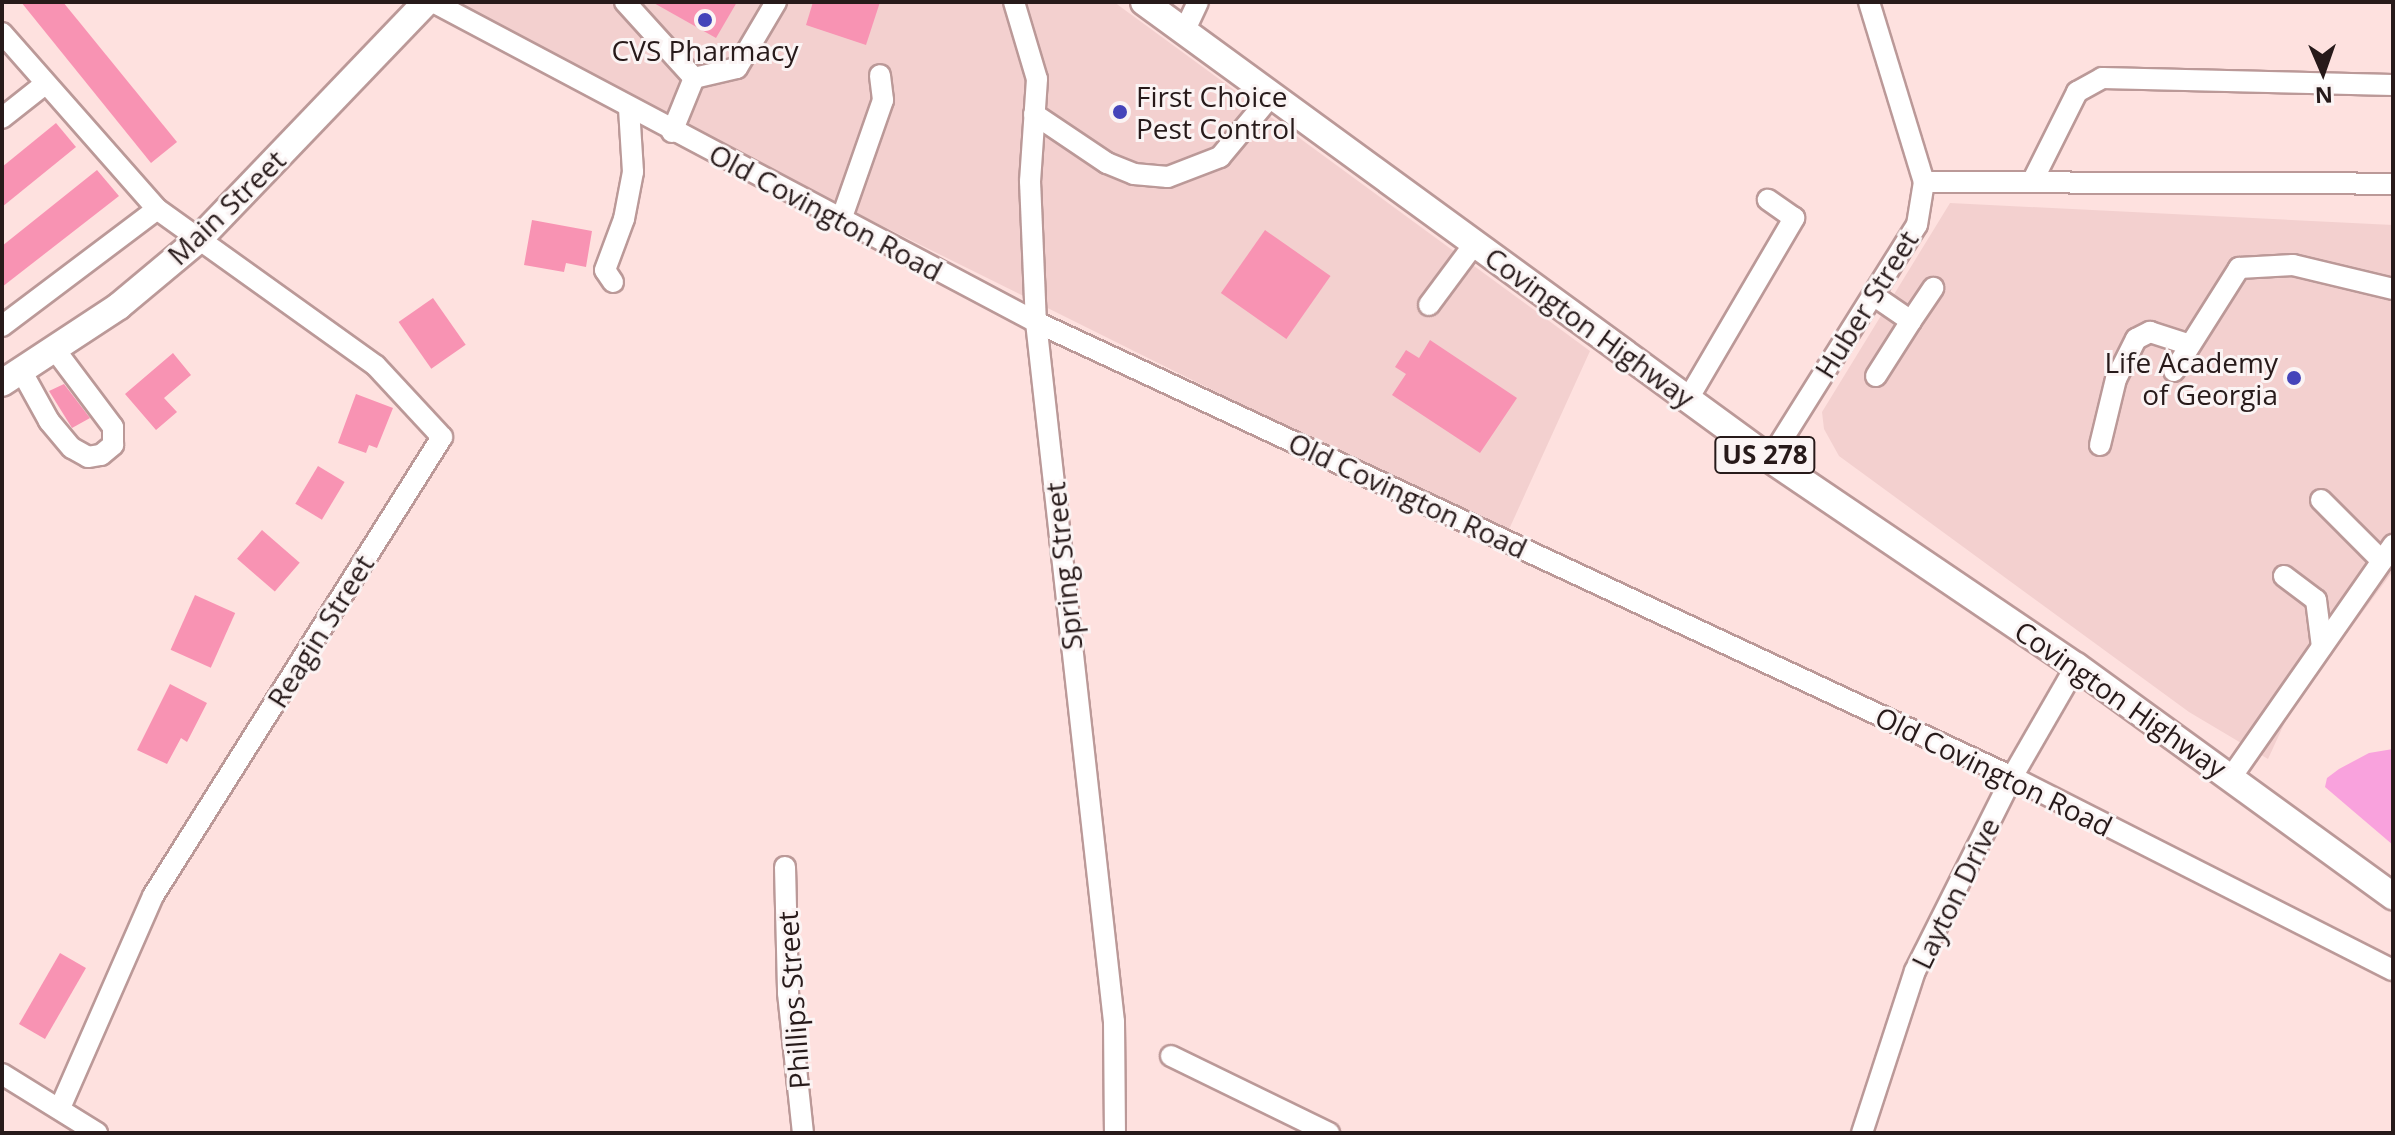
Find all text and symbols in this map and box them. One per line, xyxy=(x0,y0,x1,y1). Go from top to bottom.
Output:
marker: CVS Pharmacy xyxy=(696,11,714,29)
north arrow xyxy=(2283,32,2363,112)
place label: CVS Pharmacy xyxy=(612,33,798,67)
place label: First Choice Pest Control xyxy=(1136,79,1296,145)
text: N xyxy=(2314,81,2333,111)
marker: First Choice Pest Control xyxy=(1111,103,1129,121)
street label: Old Covington Road xyxy=(704,136,948,288)
street label: Main Street xyxy=(160,143,292,271)
street label: Huber Street xyxy=(1807,224,1925,384)
street label: Covington Highway xyxy=(1479,240,1701,414)
place label: Life Academy of Georgia xyxy=(2104,345,2278,411)
marker: Life Academy of Georgia xyxy=(2285,369,2303,387)
street label: Old Covington Road xyxy=(1283,425,1533,565)
road number: US 278 xyxy=(1713,433,1817,477)
street label: Spring Street xyxy=(1037,480,1089,652)
street label: Reagin Street xyxy=(260,549,380,713)
street label: Covington Highway xyxy=(2009,613,2233,785)
street label: Old Covington Road xyxy=(1870,699,2118,843)
street label: Layton Drive xyxy=(1904,812,2006,974)
street label: Phillips Street xyxy=(770,910,816,1090)

